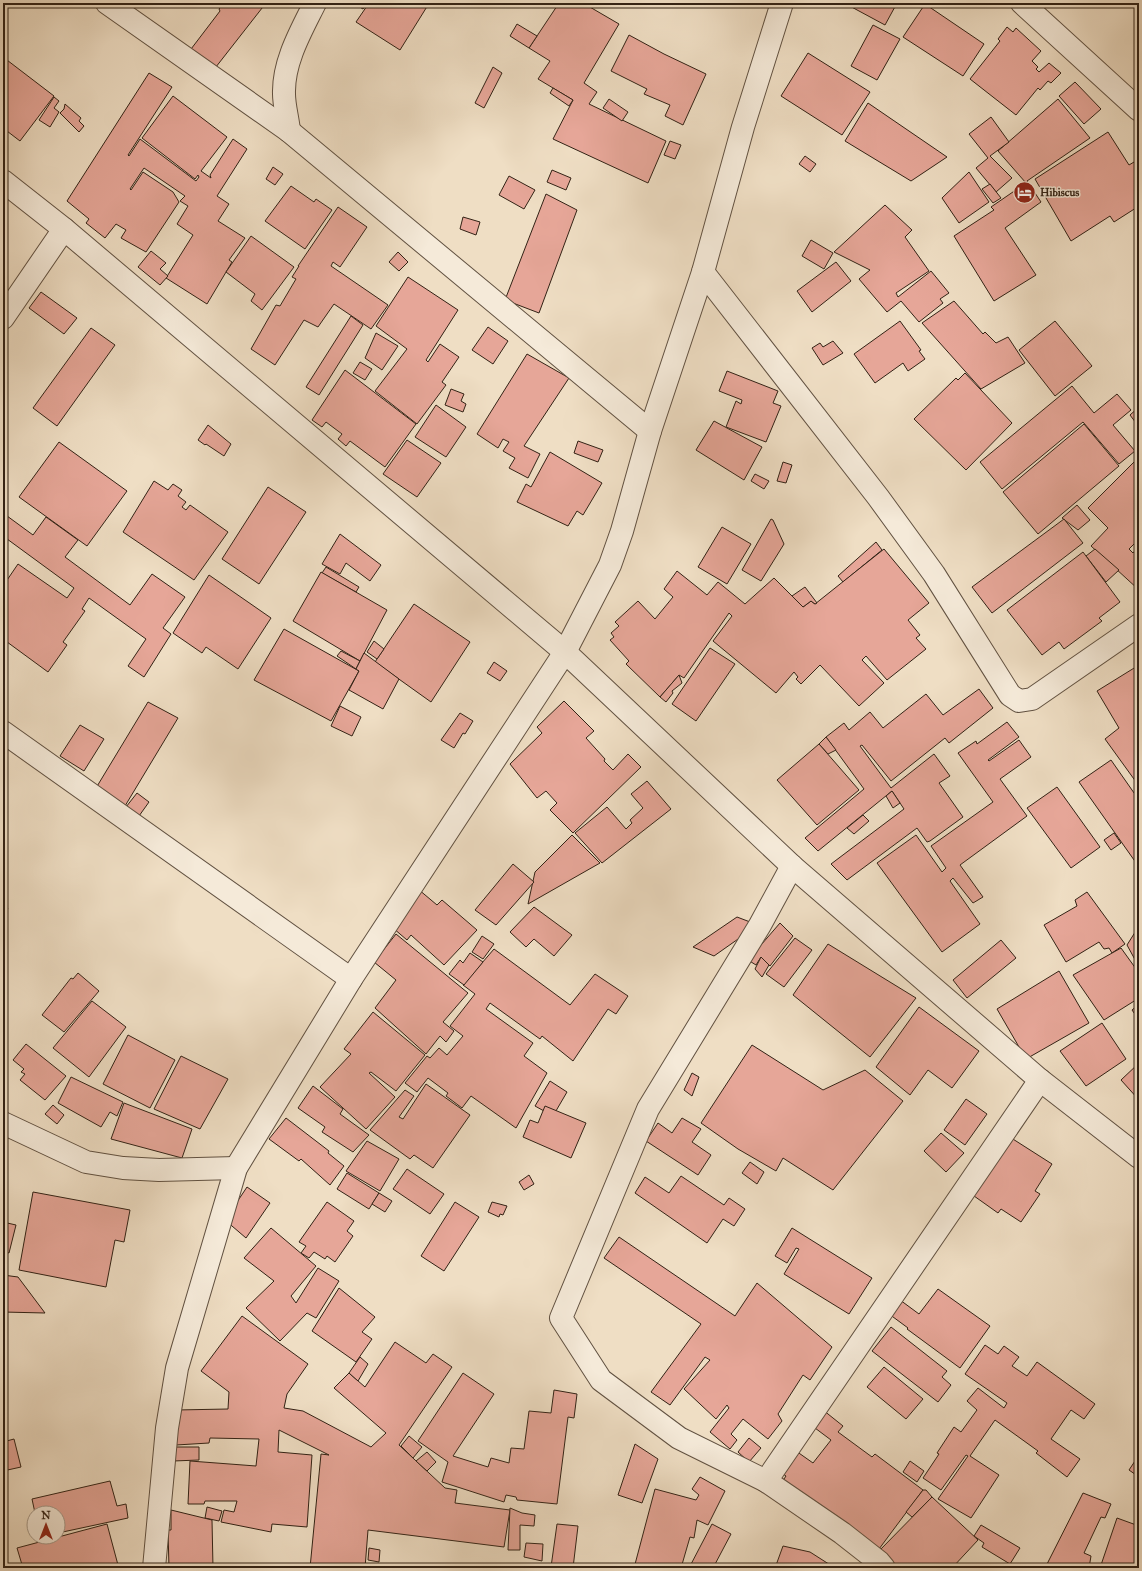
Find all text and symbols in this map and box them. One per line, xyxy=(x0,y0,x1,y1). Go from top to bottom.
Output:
hotel icon: Hibiscus xyxy=(1011,179,1037,205)
place label: Hibiscus xyxy=(1040,186,1079,199)
north arrow xyxy=(26,1505,66,1545)
text: N xyxy=(41,1509,51,1522)

